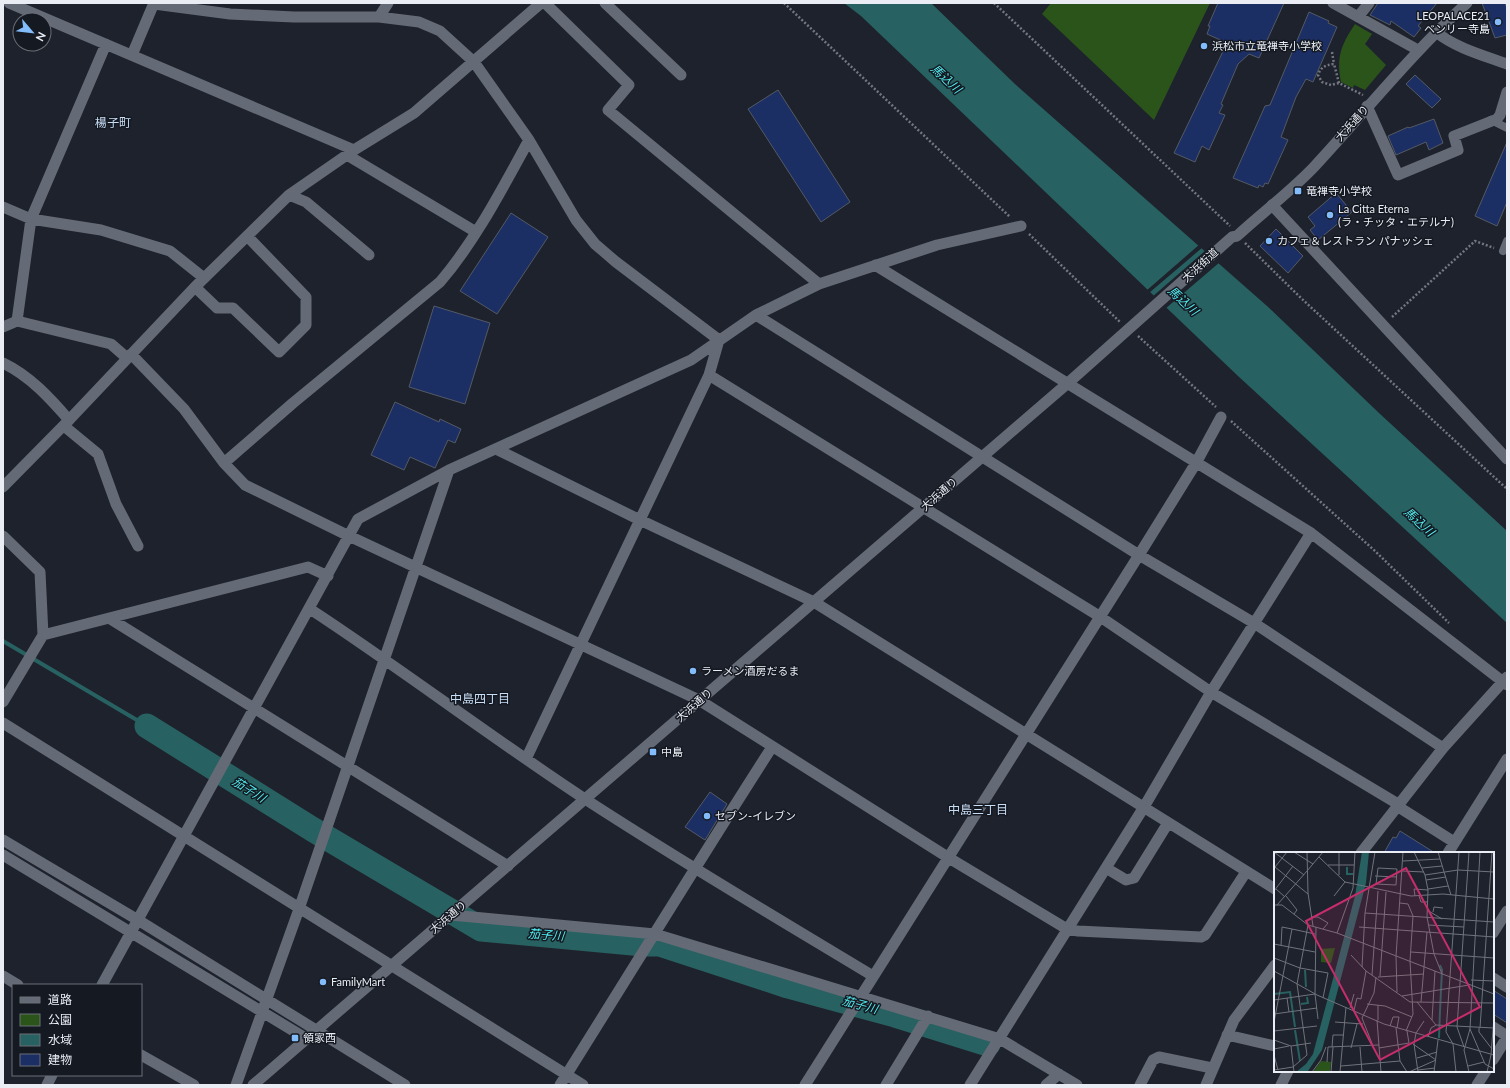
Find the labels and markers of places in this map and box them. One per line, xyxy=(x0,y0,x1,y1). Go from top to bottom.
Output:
place label: LEOPALACE21 ベンリー寺島 xyxy=(1417,9,1490,35)
marker: LEOPALACE21 ベンリー寺島 xyxy=(1493,17,1503,27)
place label: 浜松市立竜禅寺小学校 xyxy=(1212,39,1322,52)
marker: 浜松市立竜禅寺小学校 xyxy=(1199,41,1209,51)
place label: 竜禅寺小学校 xyxy=(1306,184,1372,197)
marker: 竜禅寺小学校 xyxy=(1293,186,1303,196)
place label: La Citta Eterna (ラ・チッタ・エテルナ) xyxy=(1338,202,1454,228)
marker: La Citta Eterna (ラ・チッタ・エテルナ) xyxy=(1325,210,1335,220)
place label: カフェ＆レストラン パナッシェ xyxy=(1277,234,1434,247)
marker: カフェ＆レストラン パナッシェ xyxy=(1264,236,1274,246)
place label: ラーメン酒房だるま xyxy=(701,664,800,677)
marker: ラーメン酒房だるま xyxy=(688,666,698,676)
place label: 中島 xyxy=(661,745,683,758)
marker: 中島 xyxy=(648,747,658,757)
place label: セブン-イレブン xyxy=(715,809,796,822)
marker: セブン-イレブン xyxy=(702,811,712,821)
place label: FamilyMart xyxy=(331,975,385,988)
marker: FamilyMart xyxy=(318,977,328,987)
place label: 領家西 xyxy=(303,1031,336,1044)
marker: 領家西 xyxy=(290,1033,300,1043)

